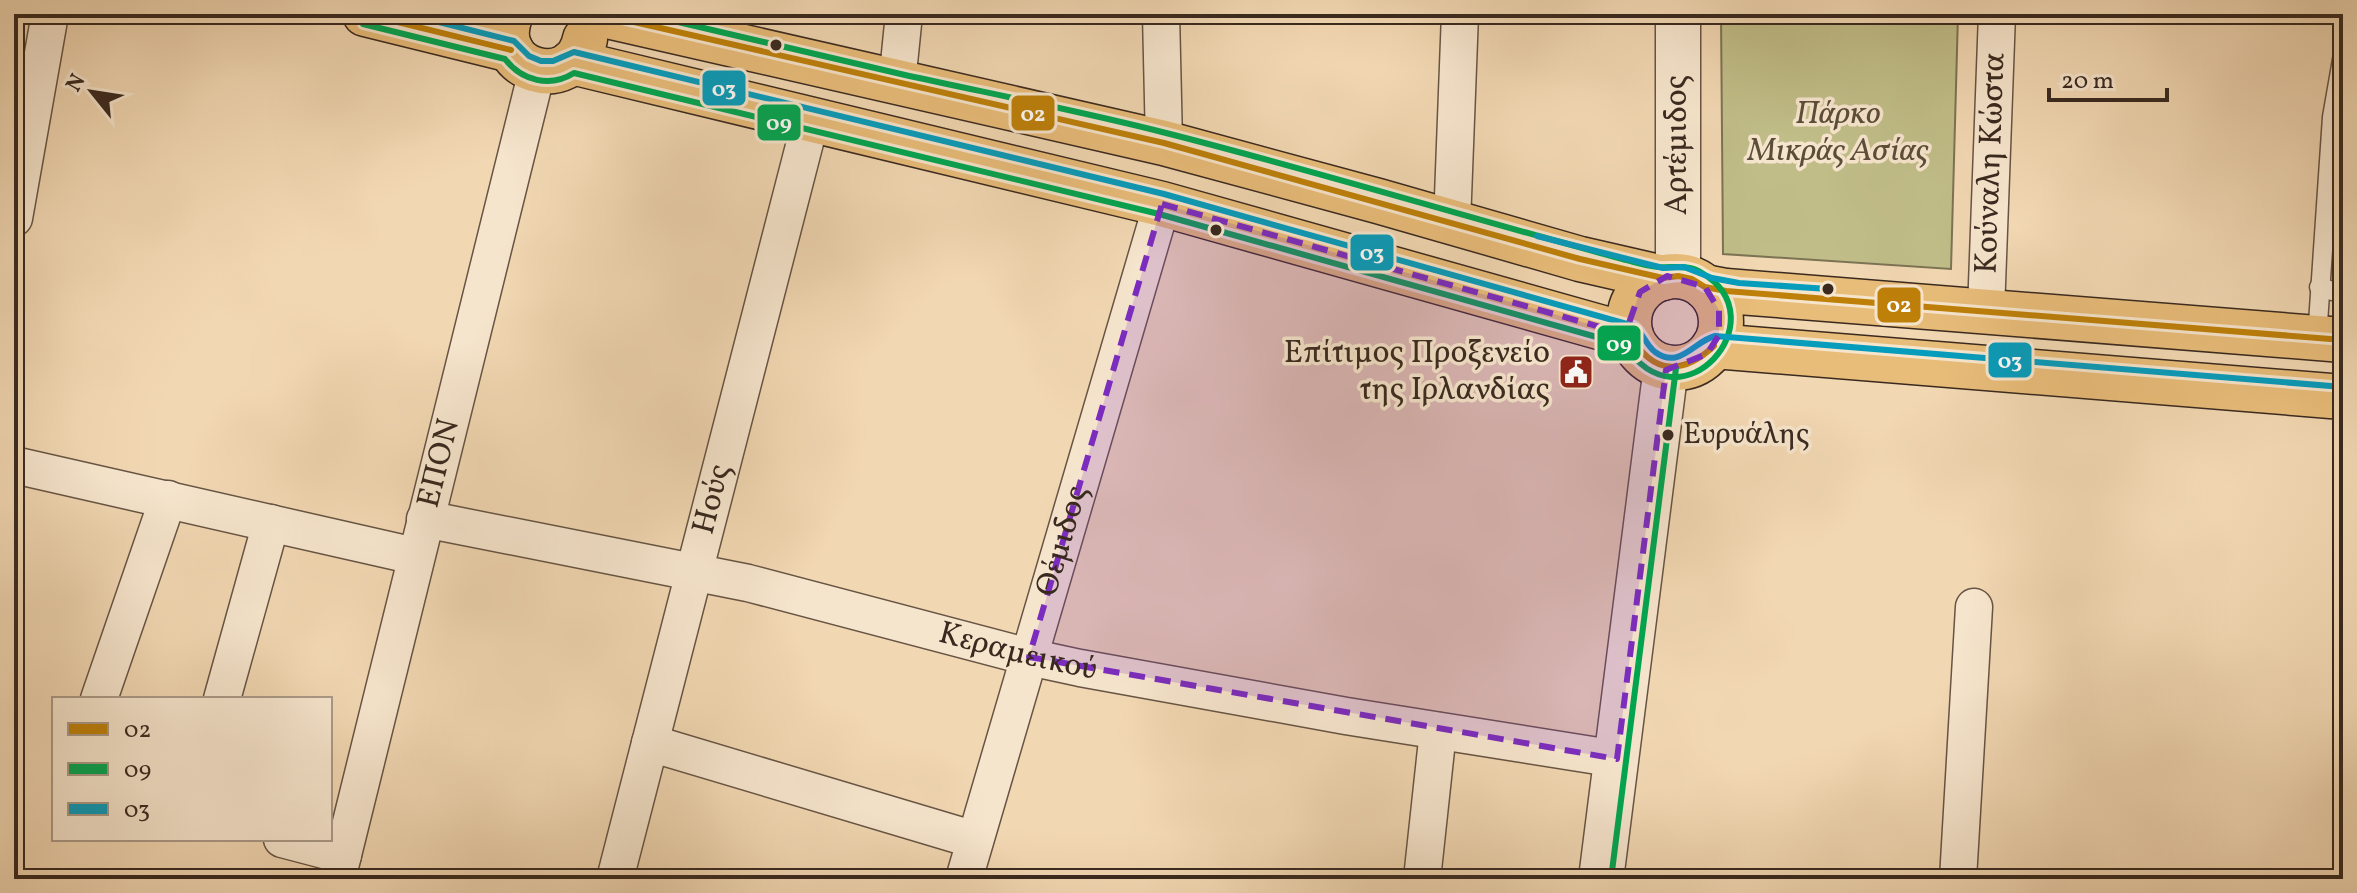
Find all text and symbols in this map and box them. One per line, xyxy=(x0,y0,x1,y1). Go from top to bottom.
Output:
unlabelled marker xyxy=(768,37,784,53)
north arrow xyxy=(52,52,132,132)
street label: Κούναλη Κώστα xyxy=(1965,52,2018,274)
scale bar xyxy=(2049,52,2167,102)
text: 20 m xyxy=(2061,65,2114,99)
text: N xyxy=(59,69,94,98)
line badge: 03 xyxy=(701,69,747,107)
text: 03 xyxy=(712,75,736,106)
street label: Αρτέμιδος xyxy=(1656,75,1700,215)
park label: Πάρκο Μικράς Ασίας xyxy=(1747,93,1929,174)
line badge: 02 xyxy=(1010,94,1056,132)
text: 02 xyxy=(1021,100,1046,131)
line badge: 09 xyxy=(756,103,802,142)
text: 09 xyxy=(766,109,792,140)
unlabelled marker xyxy=(1208,222,1224,238)
line badge: 03 xyxy=(1349,233,1395,272)
text: 03 xyxy=(1360,239,1384,270)
unlabelled marker xyxy=(1820,281,1836,297)
line badge: 02 xyxy=(1876,286,1922,324)
text: 02 xyxy=(1887,291,1912,322)
line badge: 09 xyxy=(1596,324,1642,362)
text: 09 xyxy=(1606,330,1632,361)
place label: Επίτιμος Προξενείο της Ιρλανδίας xyxy=(1284,332,1550,413)
line badge: 03 xyxy=(1987,341,2033,379)
text: 03 xyxy=(1998,347,2022,378)
public building icon: Επίτιμος Προξενείο της Ιρλανδίας xyxy=(1557,353,1595,391)
place label: Ευρυάλης xyxy=(1683,414,1810,456)
street label: ΕΠΟΝ xyxy=(408,415,472,513)
marker: Ευρυάλης xyxy=(1660,427,1676,443)
street label: Ηούς xyxy=(683,460,743,539)
street label: Θέμιδος xyxy=(1026,481,1100,602)
street label: Κεραμεικού xyxy=(934,612,1100,693)
legend xyxy=(52,697,332,841)
text: 02 xyxy=(124,714,151,748)
text: 09 xyxy=(124,754,151,788)
text: 03 xyxy=(124,794,150,828)

